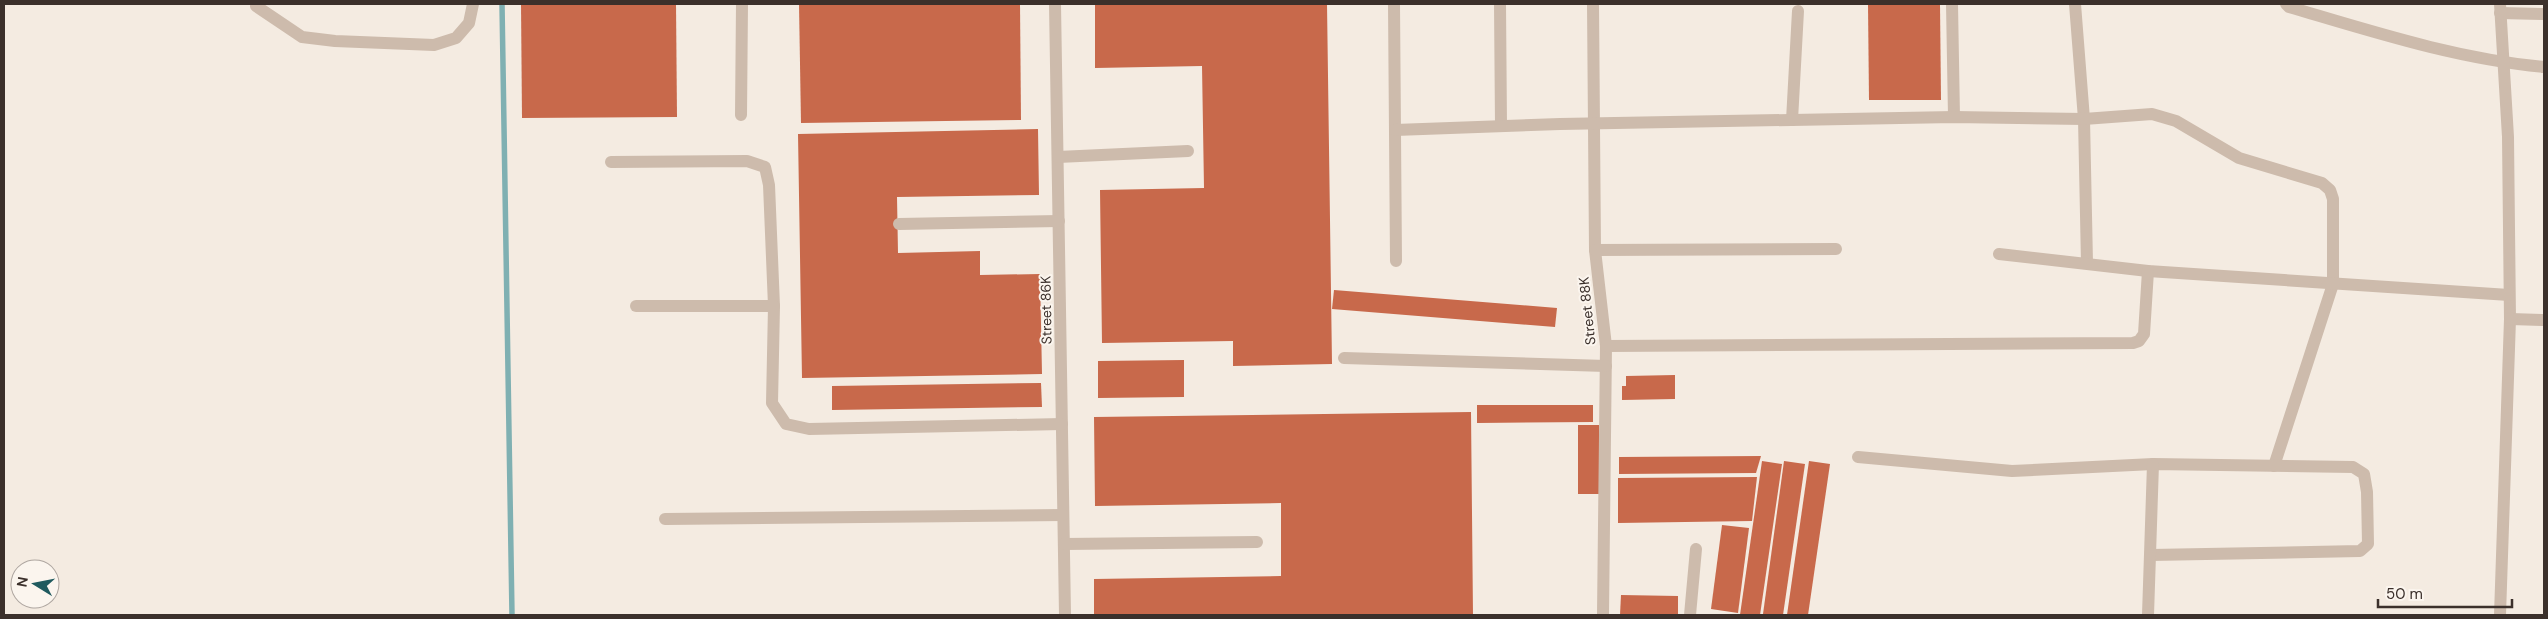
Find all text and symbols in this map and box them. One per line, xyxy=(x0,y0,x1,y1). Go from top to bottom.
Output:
street label: Street 86K xyxy=(1036,275,1056,345)
street label: Street 88K xyxy=(1574,276,1600,346)
north arrow xyxy=(10,559,60,609)
text: N xyxy=(12,575,32,588)
scale bar xyxy=(2378,576,2512,608)
text: 50 m xyxy=(2386,584,2423,604)

